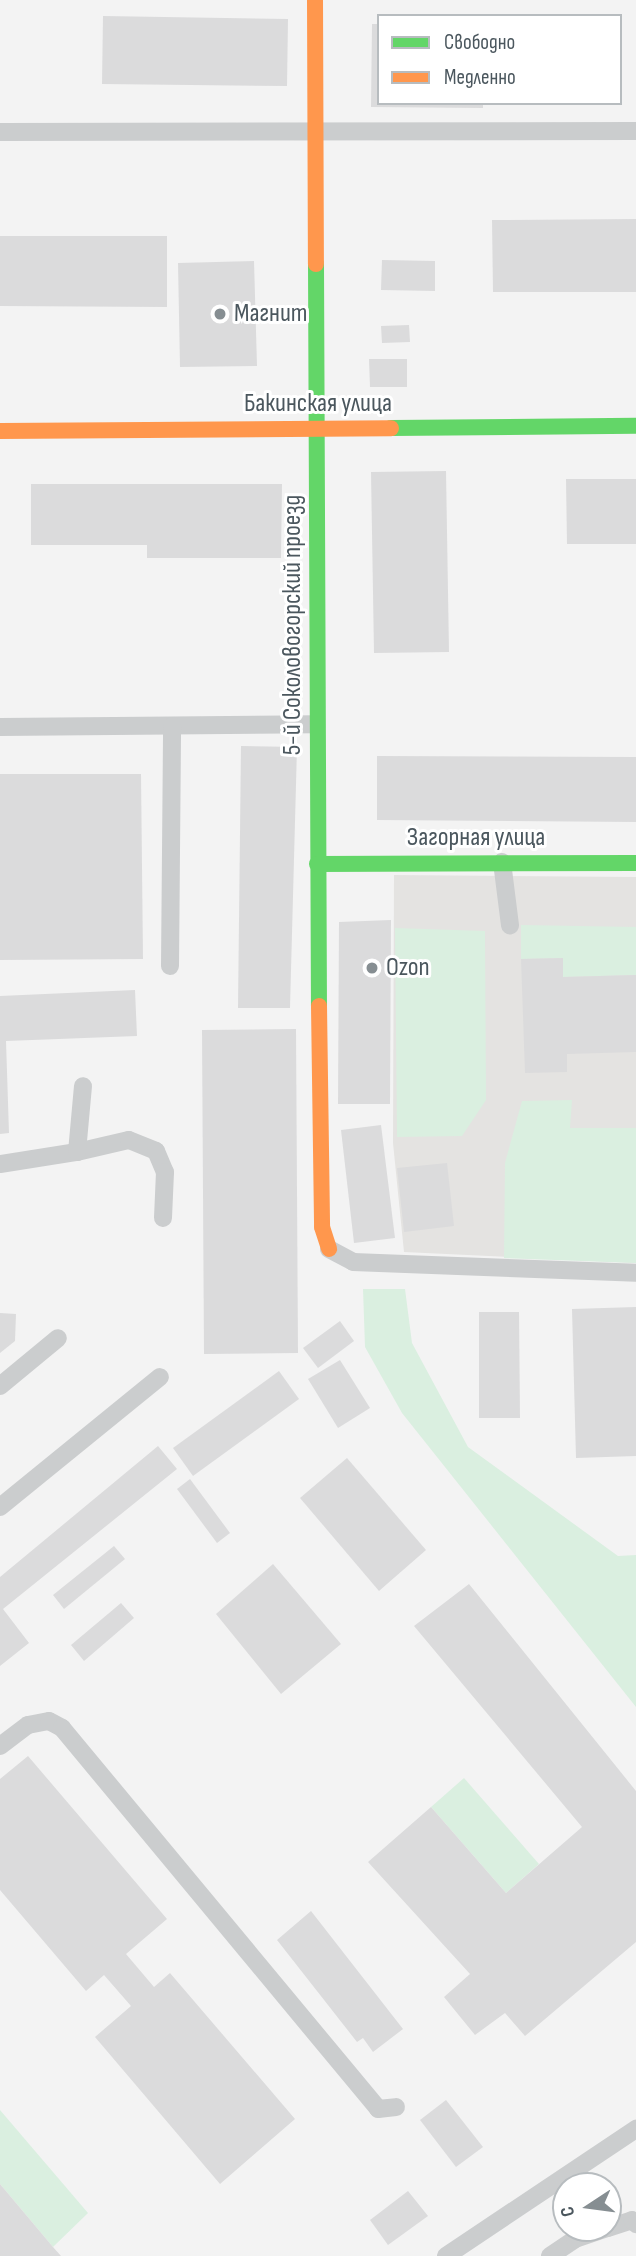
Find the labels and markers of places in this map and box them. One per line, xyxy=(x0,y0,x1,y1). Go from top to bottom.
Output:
place label: Магнит xyxy=(234,298,307,330)
marker: Магнит xyxy=(212,306,228,322)
place label: Ozon xyxy=(386,952,430,984)
marker: Ozon xyxy=(364,960,380,976)

